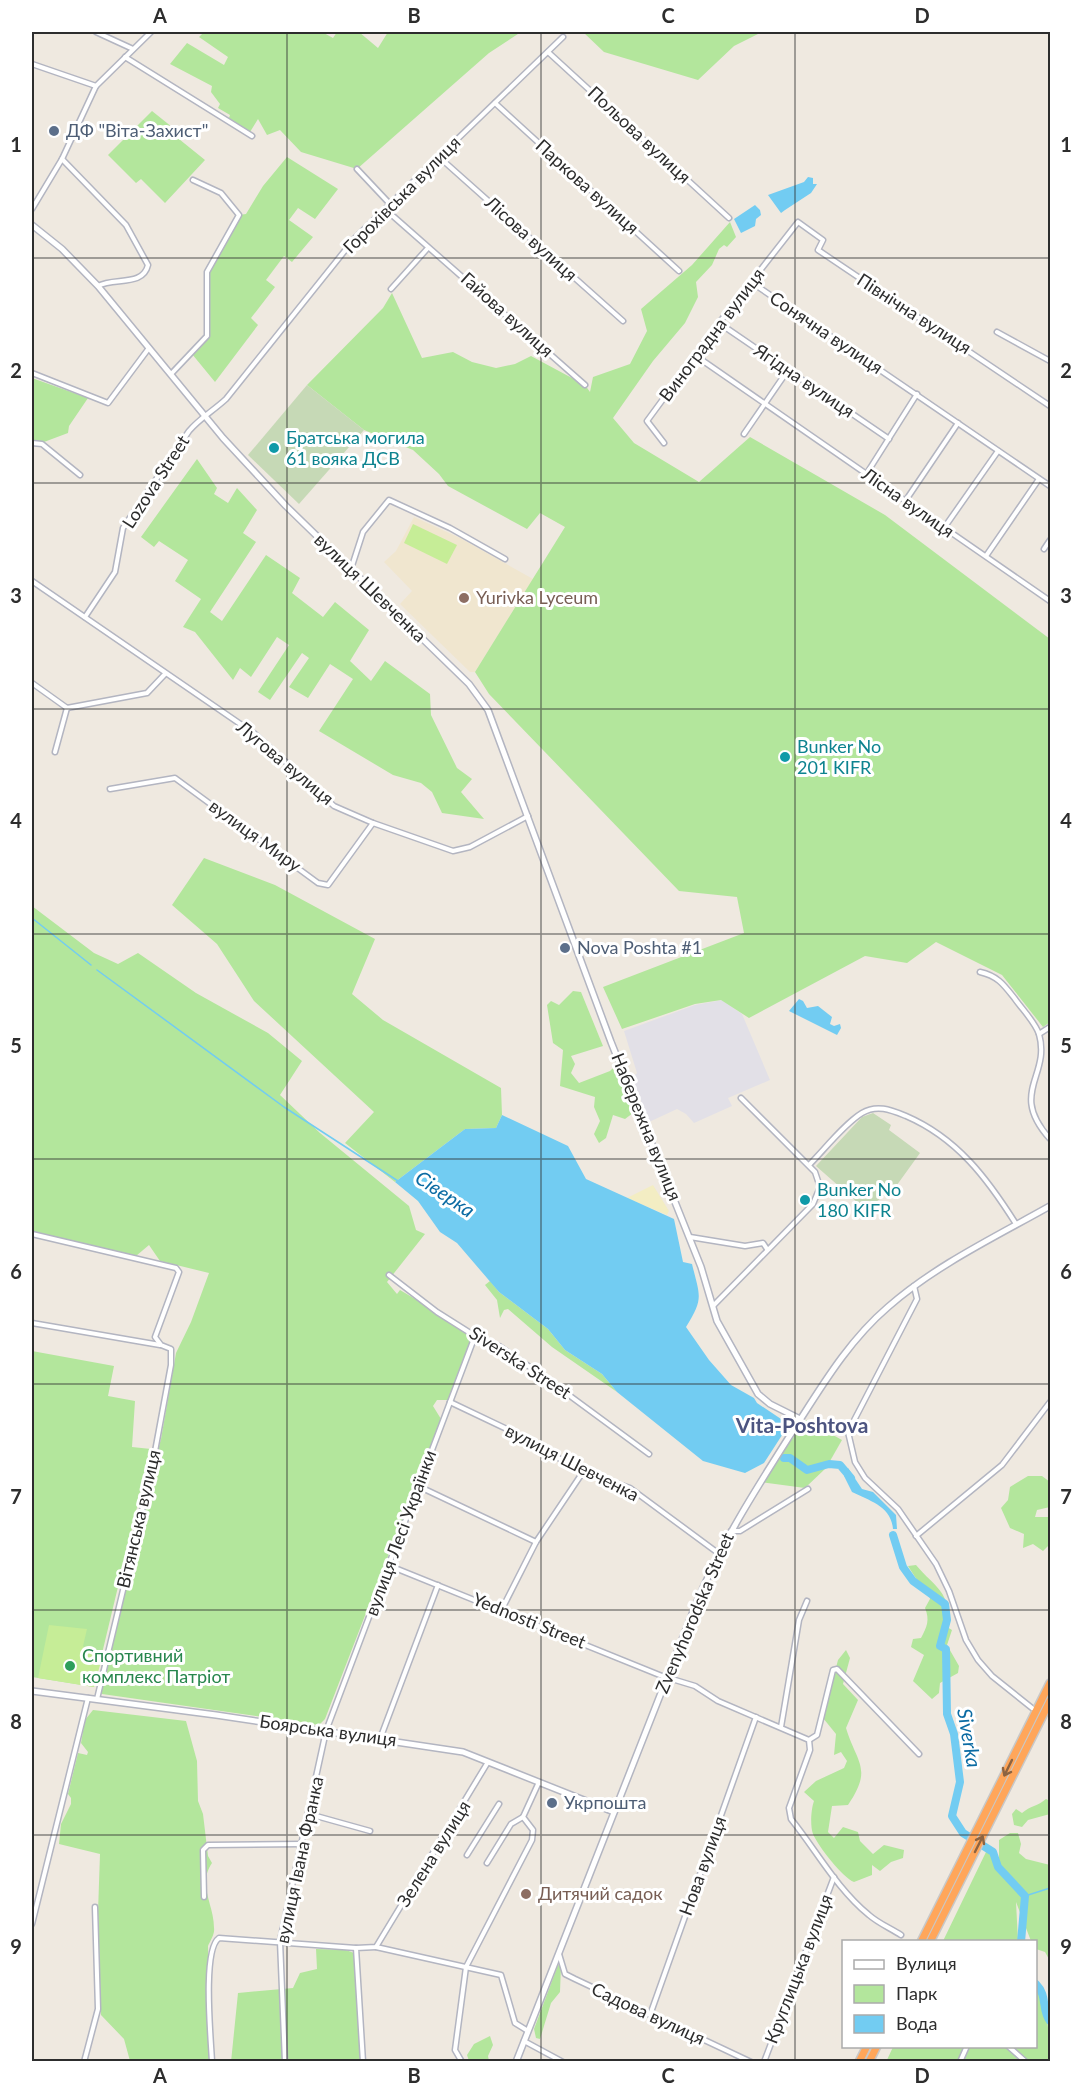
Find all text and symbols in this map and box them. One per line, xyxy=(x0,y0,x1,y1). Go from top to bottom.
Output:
text: A xyxy=(152,3,167,27)
text: B xyxy=(407,3,421,27)
text: C xyxy=(661,3,675,27)
text: D xyxy=(914,3,930,27)
street label: Польова вулиця xyxy=(584,81,696,188)
place label: ДФ "Віта-Захист" xyxy=(66,119,208,141)
marker: ДФ "Віта-Захист" xyxy=(47,124,61,138)
street label: Горохівська вулиця xyxy=(338,131,464,257)
text: 1 xyxy=(10,132,22,156)
text: 1 xyxy=(1060,132,1072,156)
street label: Паркова вулиця xyxy=(531,134,644,238)
street label: Лісова вулиця xyxy=(480,191,582,285)
street label: Виноградна вулиця xyxy=(654,263,768,405)
street label: Гайова вулиця xyxy=(457,267,558,362)
street label: Північна вулиця xyxy=(853,268,976,358)
street label: Сонячна вулиця xyxy=(766,286,887,378)
street label: Ягідна вулиця xyxy=(749,338,859,422)
text: 2 xyxy=(10,358,22,382)
text: 2 xyxy=(1060,358,1072,382)
place label: Братська могила 61 вояка ДСВ xyxy=(286,426,425,469)
street label: Lozova Street xyxy=(117,430,194,532)
marker: Братська могила 61 вояка ДСВ xyxy=(267,441,281,455)
street label: Лісна вулиця xyxy=(857,462,959,542)
street label: вулиця Шевченка xyxy=(310,528,431,646)
text: 3 xyxy=(10,583,22,607)
text: 3 xyxy=(1060,583,1072,607)
place label: Yurivka Lyceum xyxy=(476,586,598,608)
marker: Yurivka Lyceum xyxy=(457,591,471,605)
street label: Лугова вулиця xyxy=(232,715,339,809)
place label: Bunker No 201 KIFR xyxy=(797,735,881,778)
marker: Bunker No 201 KIFR xyxy=(778,750,792,764)
street label: вулиця Миру xyxy=(205,794,307,876)
text: 4 xyxy=(10,808,22,832)
text: 4 xyxy=(1060,808,1072,832)
place label: Nova Poshta #1 xyxy=(577,936,702,958)
marker: Nova Poshta #1 xyxy=(558,941,572,955)
text: 5 xyxy=(10,1033,22,1057)
text: 5 xyxy=(1060,1033,1072,1057)
street label: Набережна вулиця xyxy=(607,1049,687,1204)
water label: Сіверка xyxy=(411,1165,480,1222)
place label: Bunker No 180 KIFR xyxy=(817,1178,901,1221)
marker: Bunker No 180 KIFR xyxy=(798,1193,812,1207)
text: 6 xyxy=(10,1259,22,1283)
text: 6 xyxy=(1060,1259,1072,1283)
street label: Siverska Street xyxy=(466,1321,576,1404)
district label: Vita-Poshtova xyxy=(735,1412,868,1437)
street label: вулиця Шевченка xyxy=(502,1419,643,1505)
street label: Вітянська вулиця xyxy=(111,1447,165,1590)
street label: вулиця Лесі Українки xyxy=(360,1447,440,1619)
text: 7 xyxy=(10,1484,22,1508)
text: 7 xyxy=(1060,1484,1072,1508)
street label: Zvenyhorodska Street xyxy=(650,1528,738,1696)
street label: Yednosti Street xyxy=(470,1587,590,1653)
place label: Спортивний комплекс Патріот xyxy=(82,1644,230,1687)
marker: Спортивний комплекс Патріот xyxy=(63,1659,77,1673)
water label: Siverka xyxy=(953,1706,987,1769)
text: 8 xyxy=(10,1709,22,1733)
text: 8 xyxy=(1060,1709,1072,1733)
street label: Боярська вулиця xyxy=(258,1710,398,1751)
one-way arrow xyxy=(1001,1759,1013,1777)
street label: вулиця Івана Франка xyxy=(271,1774,327,1945)
place label: Укрпошта xyxy=(564,1791,647,1813)
street label: Зелена вулиця xyxy=(392,1796,475,1911)
marker: Укрпошта xyxy=(545,1796,559,1810)
street label: Нова вулиця xyxy=(674,1813,730,1918)
one-way arrow xyxy=(974,1835,986,1853)
place label: Дитячий садок xyxy=(538,1882,663,1904)
marker: Дитячий садок xyxy=(519,1887,533,1901)
street label: Круглицька вулиця xyxy=(759,1891,837,2047)
text: 9 xyxy=(10,1934,22,1958)
text: 9 xyxy=(1060,1934,1072,1958)
legend xyxy=(842,1940,1037,2048)
text: Вулиця xyxy=(896,1952,957,1974)
street label: Садова вулиця xyxy=(588,1977,709,2049)
text: Парк xyxy=(896,1982,938,2004)
text: Вода xyxy=(896,2012,937,2034)
text: A xyxy=(152,2063,167,2087)
text: B xyxy=(407,2063,421,2087)
text: C xyxy=(661,2063,675,2087)
text: D xyxy=(914,2063,930,2087)

